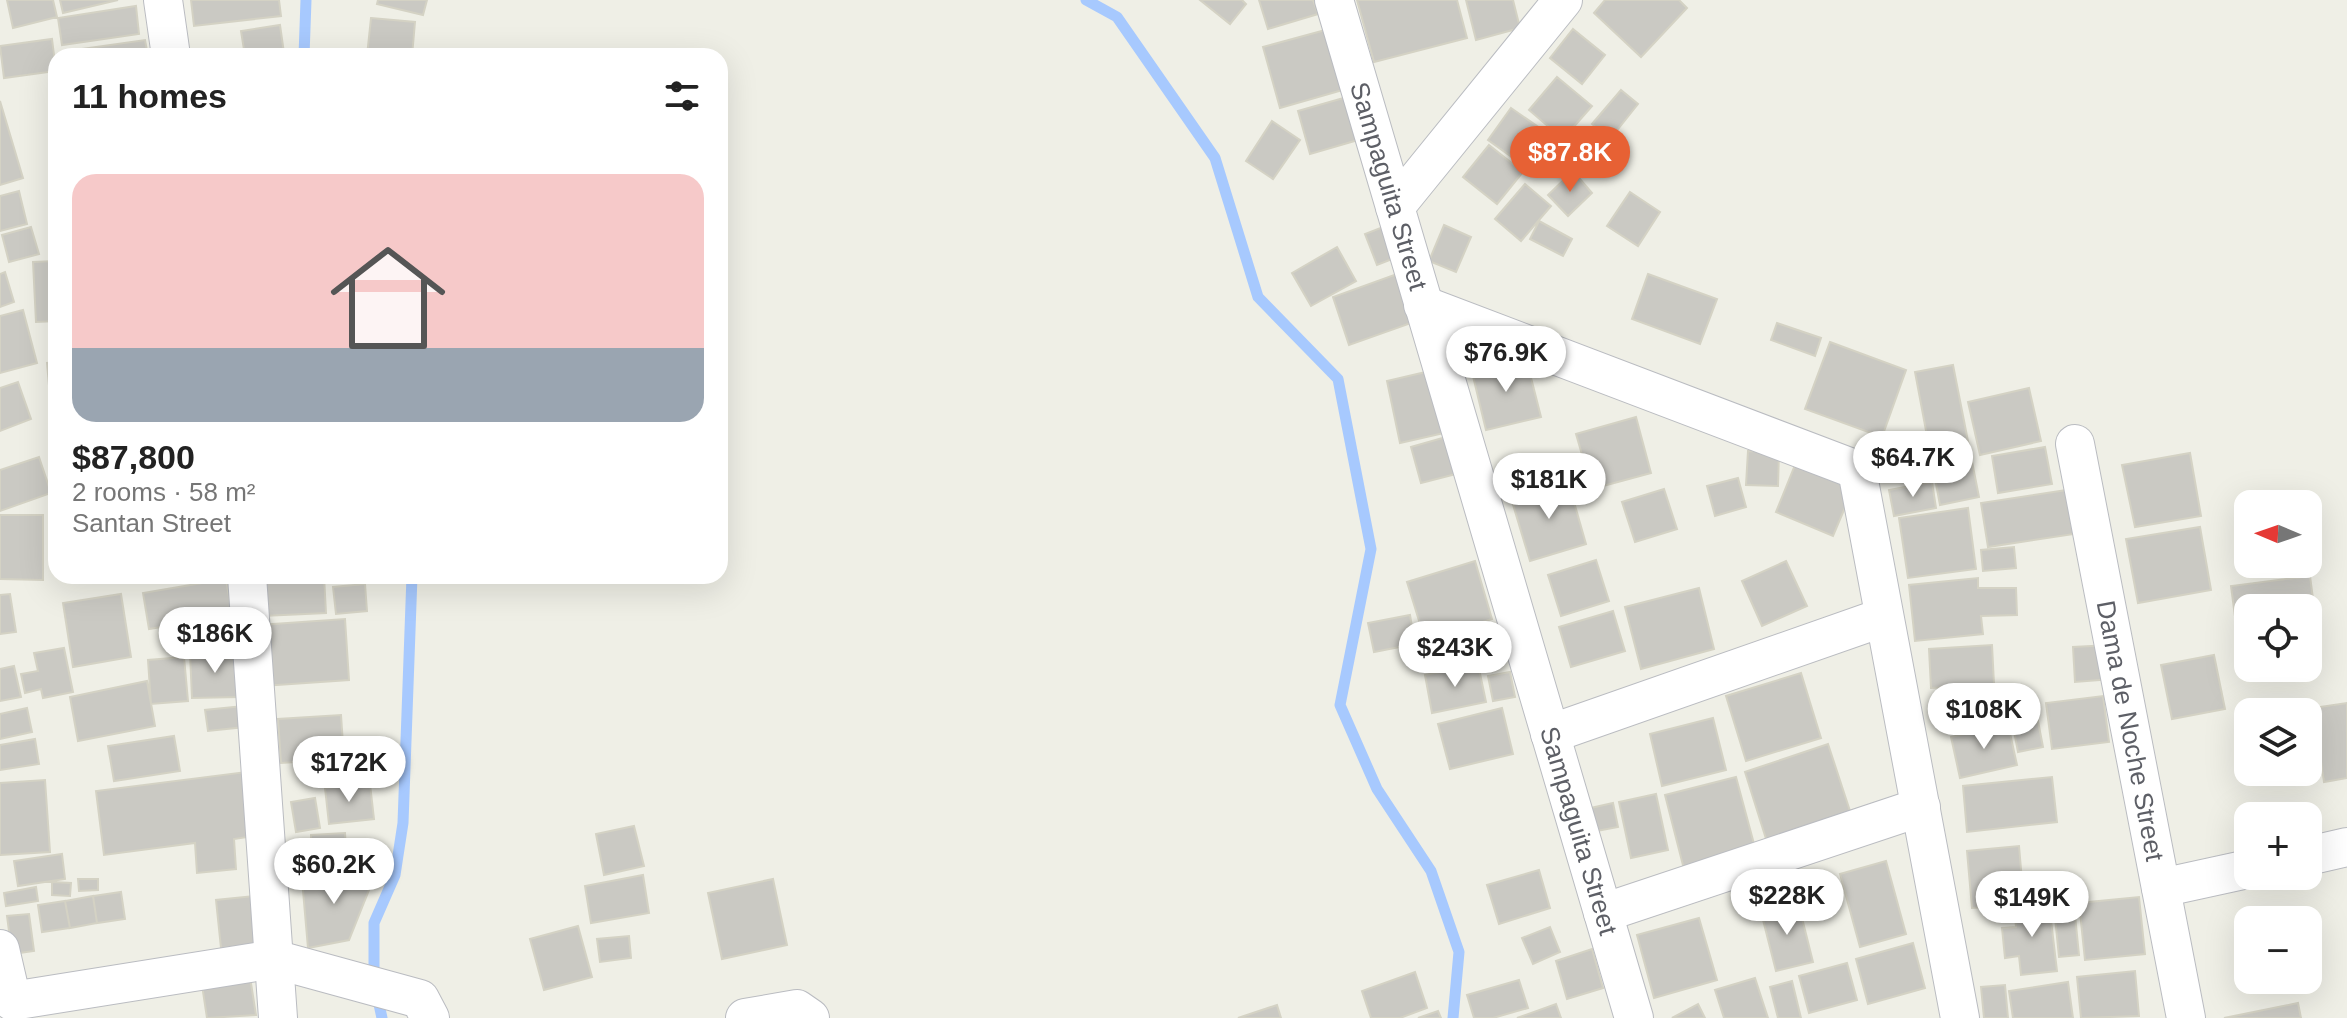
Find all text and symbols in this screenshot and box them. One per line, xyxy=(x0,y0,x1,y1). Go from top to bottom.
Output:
icon: filters xyxy=(660,74,704,118)
text: 11 homes xyxy=(72,77,227,115)
street label: Sampaguita Street xyxy=(1344,78,1434,294)
pin: $87.8K xyxy=(1505,126,1635,194)
text: $87.8K xyxy=(1528,137,1612,167)
icon: home xyxy=(316,226,460,370)
pin: $76.9K xyxy=(1441,326,1571,394)
text: $76.9K xyxy=(1464,337,1548,367)
pin: $64.7K xyxy=(1848,431,1978,499)
text: $87,800 xyxy=(72,438,195,476)
text: $64.7K xyxy=(1871,442,1955,472)
pin: $181K xyxy=(1493,453,1605,521)
text: $181K xyxy=(1511,464,1587,494)
text: 2 rooms · 58 m² xyxy=(72,477,256,507)
north arrow xyxy=(2234,490,2322,578)
map controls xyxy=(2234,490,2322,994)
text: Santan Street xyxy=(72,508,231,538)
button: locate xyxy=(2234,594,2322,682)
street label: Dama de Noche Street xyxy=(2091,598,2170,864)
pin: $186K xyxy=(159,607,271,675)
text: $186K xyxy=(177,618,253,648)
pin: $243K xyxy=(1399,621,1511,689)
text: $243K xyxy=(1417,632,1493,662)
pin: $108K xyxy=(1928,683,2040,751)
text: $108K xyxy=(1946,694,2022,724)
button: layers xyxy=(2234,698,2322,786)
street label: Sampaguita Street xyxy=(1534,723,1624,939)
pin: $172K xyxy=(293,736,405,804)
text: $172K xyxy=(311,747,387,777)
button: + xyxy=(2234,802,2322,890)
pin: $60.2K xyxy=(269,838,399,906)
text: $60.2K xyxy=(292,849,376,879)
pin: $228K xyxy=(1731,869,1843,937)
pin: $149K xyxy=(1976,871,2088,939)
text: $228K xyxy=(1749,880,1825,910)
text: $149K xyxy=(1994,882,2070,912)
button: − xyxy=(2234,906,2322,994)

